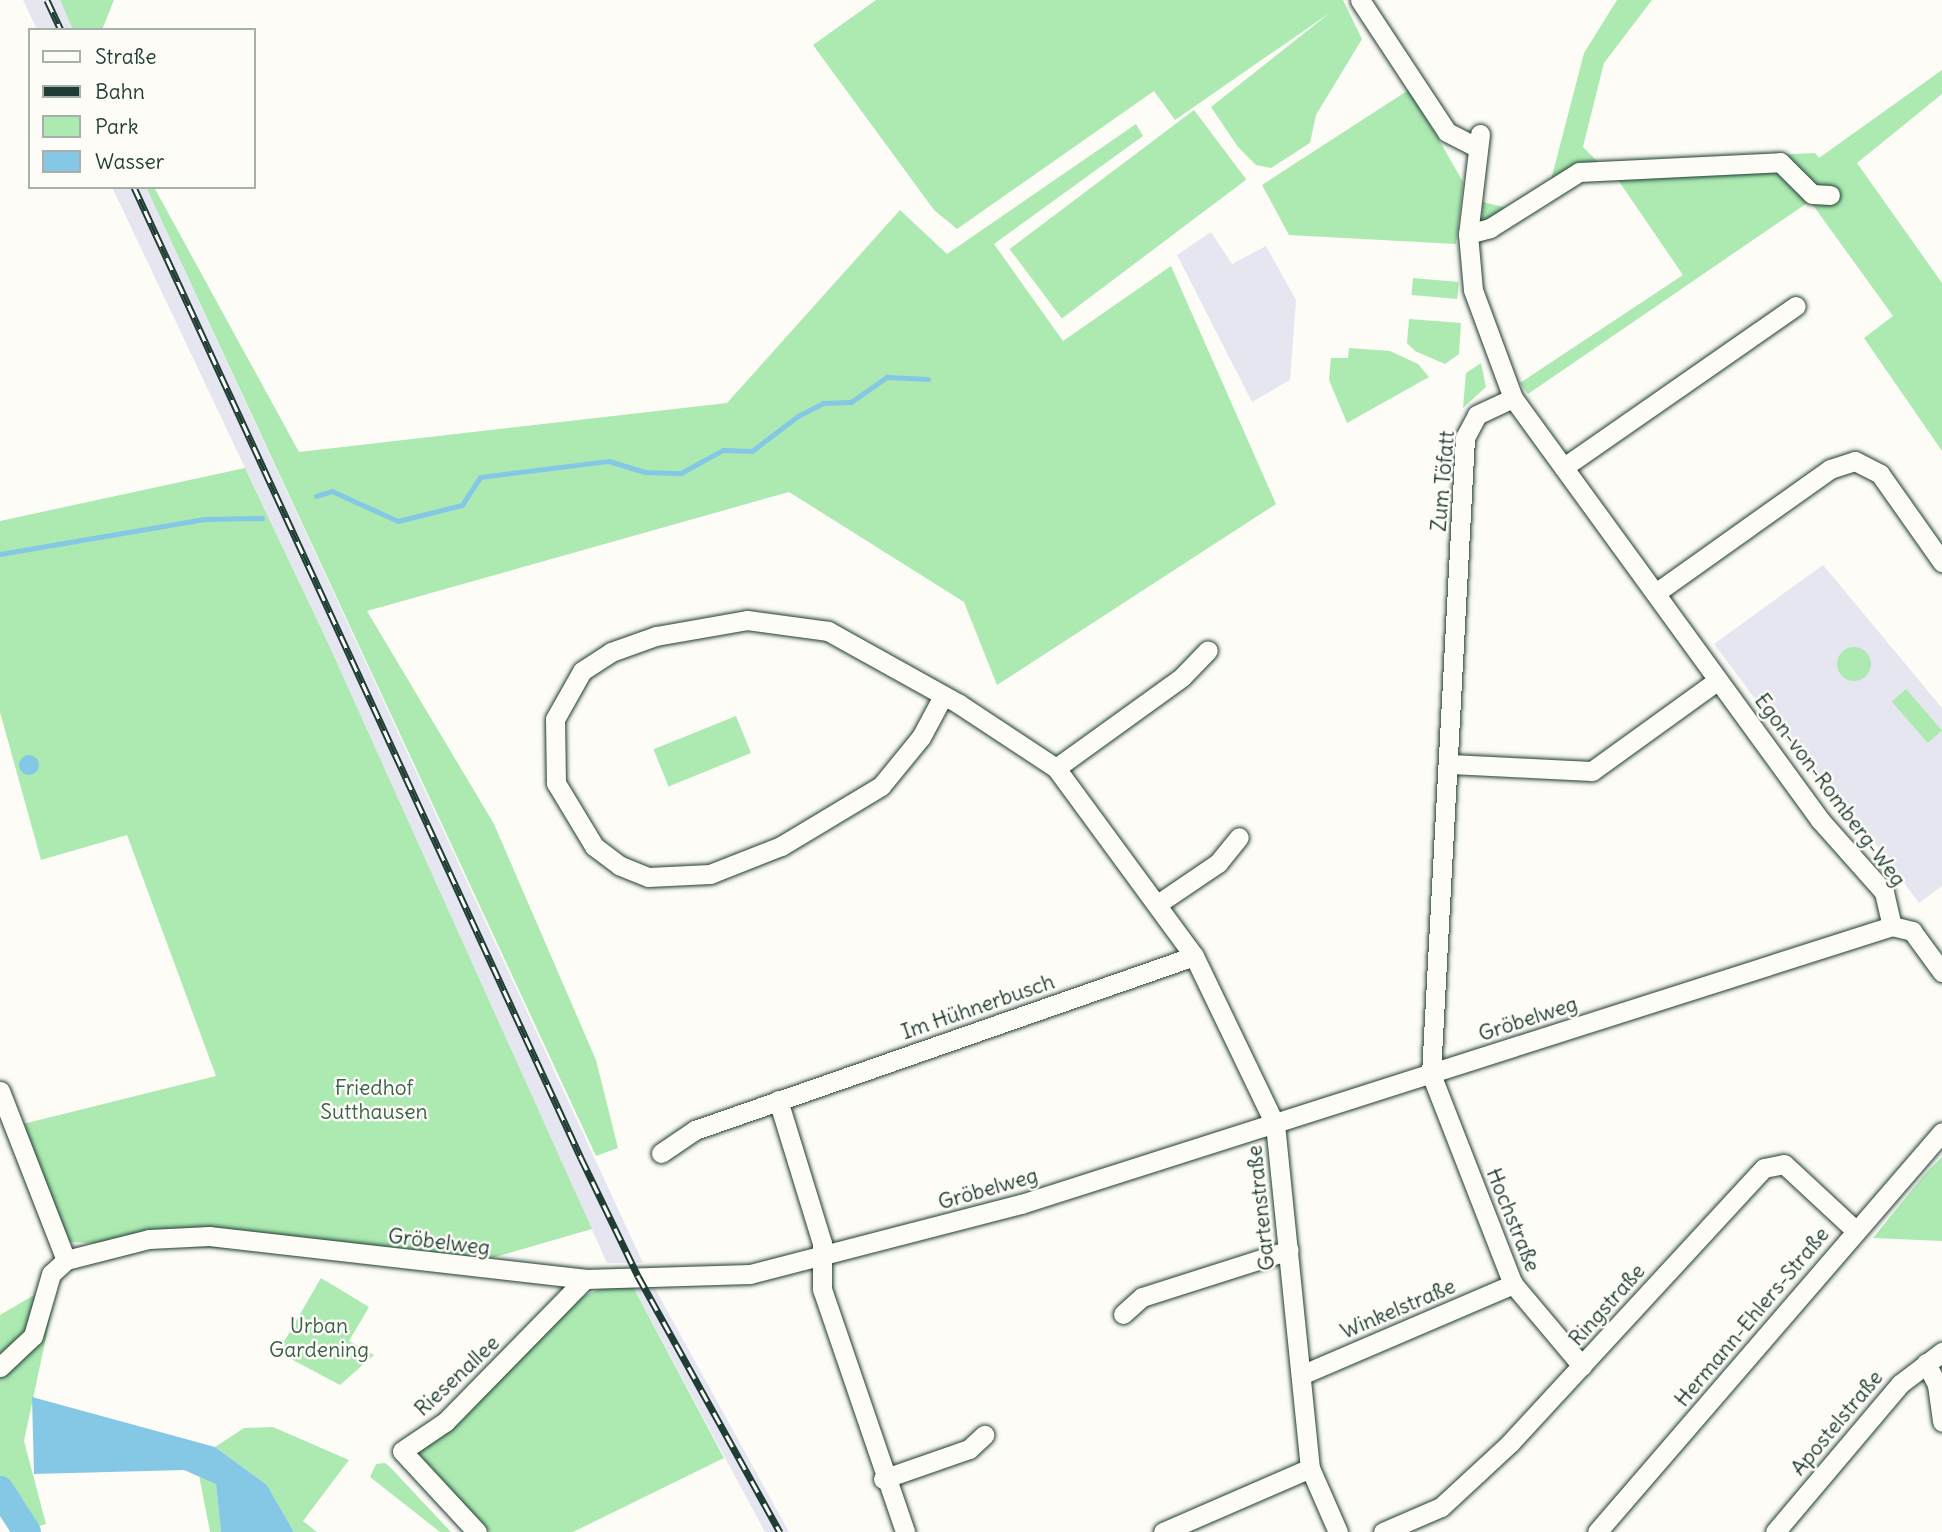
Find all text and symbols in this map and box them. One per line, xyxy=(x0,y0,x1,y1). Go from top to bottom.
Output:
legend xyxy=(28,28,256,189)
text: Straße xyxy=(95,43,156,70)
text: Bahn xyxy=(95,78,145,105)
text: Park xyxy=(95,113,138,140)
text: Wasser xyxy=(95,148,164,175)
street label: Zum Töfatt xyxy=(1426,430,1460,532)
street label: Egon-von-Romberg-Weg xyxy=(1749,689,1911,891)
street label: Im Hühnerbusch xyxy=(898,969,1058,1045)
street label: Gröbelweg xyxy=(1475,991,1581,1047)
park label: Friedhof Sutthausen xyxy=(320,1075,428,1125)
street label: Gartenstraße xyxy=(1242,1144,1280,1272)
street label: Gröbelweg xyxy=(935,1163,1041,1215)
street label: Hochstraße xyxy=(1481,1165,1545,1275)
street label: Hermann-Ehlers-Straße xyxy=(1670,1222,1834,1412)
street label: Gröbelweg xyxy=(387,1223,491,1261)
street label: Ringstraße xyxy=(1564,1259,1650,1351)
street label: Winkelstraße xyxy=(1337,1274,1459,1344)
park label: Urban Gardening xyxy=(269,1313,369,1363)
street label: Riesenallee xyxy=(409,1330,505,1422)
street label: Apostelstraße xyxy=(1786,1365,1888,1481)

